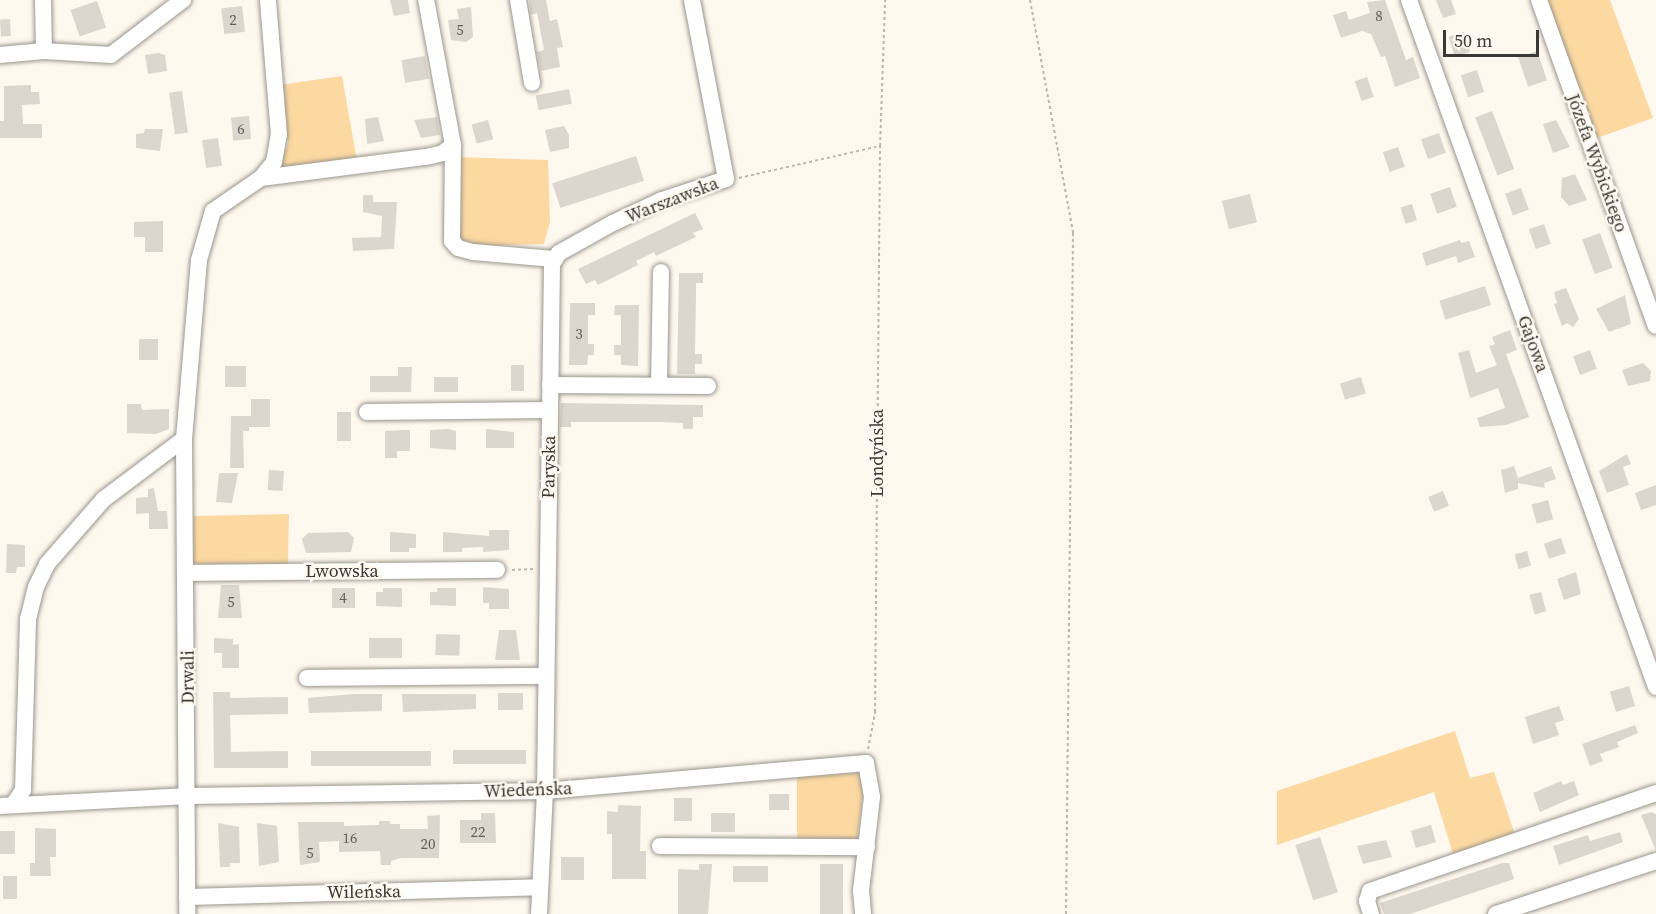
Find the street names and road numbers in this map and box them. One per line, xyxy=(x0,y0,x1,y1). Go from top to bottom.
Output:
street label: Józefa Wybickiego xyxy=(1562,91,1632,235)
street label: Warszawska xyxy=(623,172,721,228)
street label: Gajowa xyxy=(1513,313,1553,375)
street label: Londyńska xyxy=(866,409,888,497)
street label: Paryska xyxy=(538,435,560,499)
street label: Lwowska xyxy=(305,560,379,582)
street label: Drwali xyxy=(177,650,199,704)
street label: Wiedeńska xyxy=(483,778,573,802)
street label: Wileńska xyxy=(327,881,401,903)

